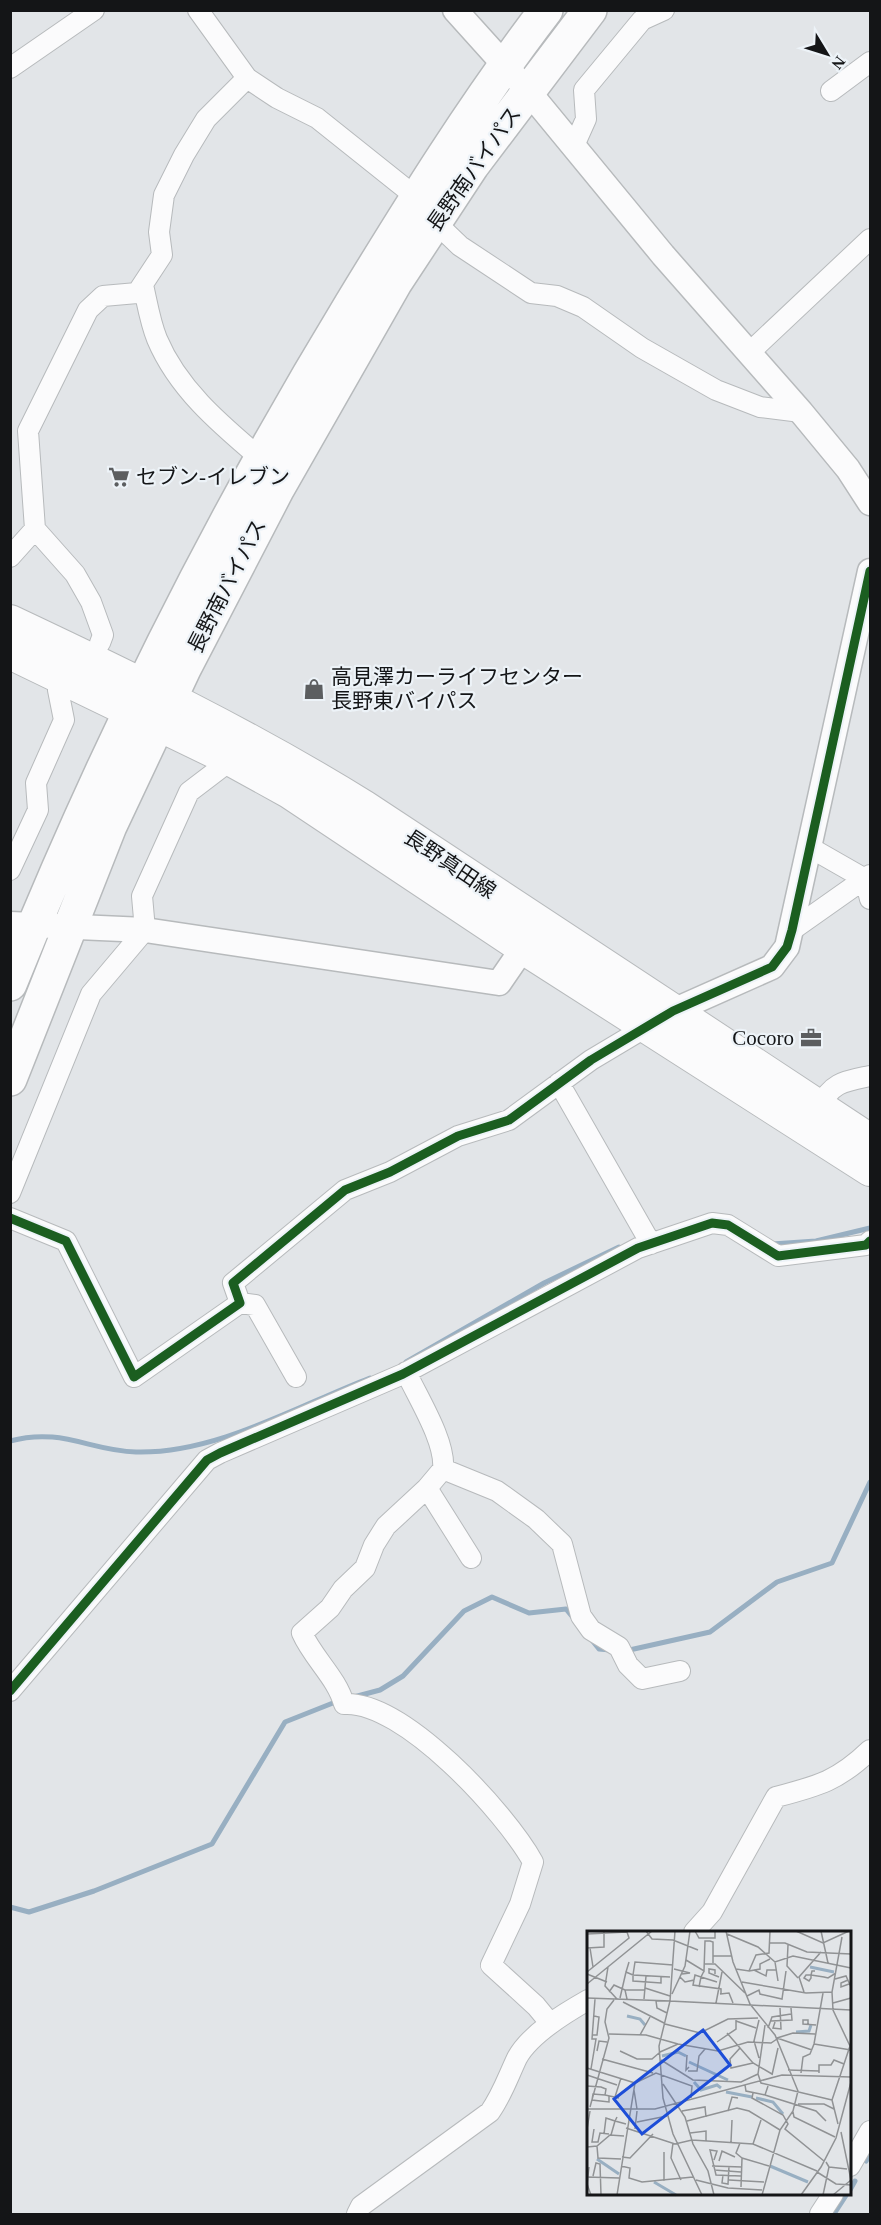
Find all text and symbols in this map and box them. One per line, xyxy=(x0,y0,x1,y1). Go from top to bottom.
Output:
north arrow xyxy=(797,24,857,84)
text: N xyxy=(828,53,849,73)
street label: 長野南バイパス xyxy=(422,102,526,236)
supermarket icon: セブン-イレブン xyxy=(107,465,131,489)
place label: セブン-イレブン xyxy=(136,465,290,489)
street label: 長野南バイパス xyxy=(183,515,271,657)
place label: 高見澤カーライフセンター 長野東バイパス xyxy=(331,665,583,713)
shop icon: 高見澤カーライフセンター 長野東バイパス xyxy=(302,677,326,701)
street label: 長野真田線 xyxy=(400,825,500,903)
place label: Cocoro xyxy=(732,1026,794,1050)
office icon: Cocoro xyxy=(799,1026,823,1050)
inset map xyxy=(587,1931,851,2195)

